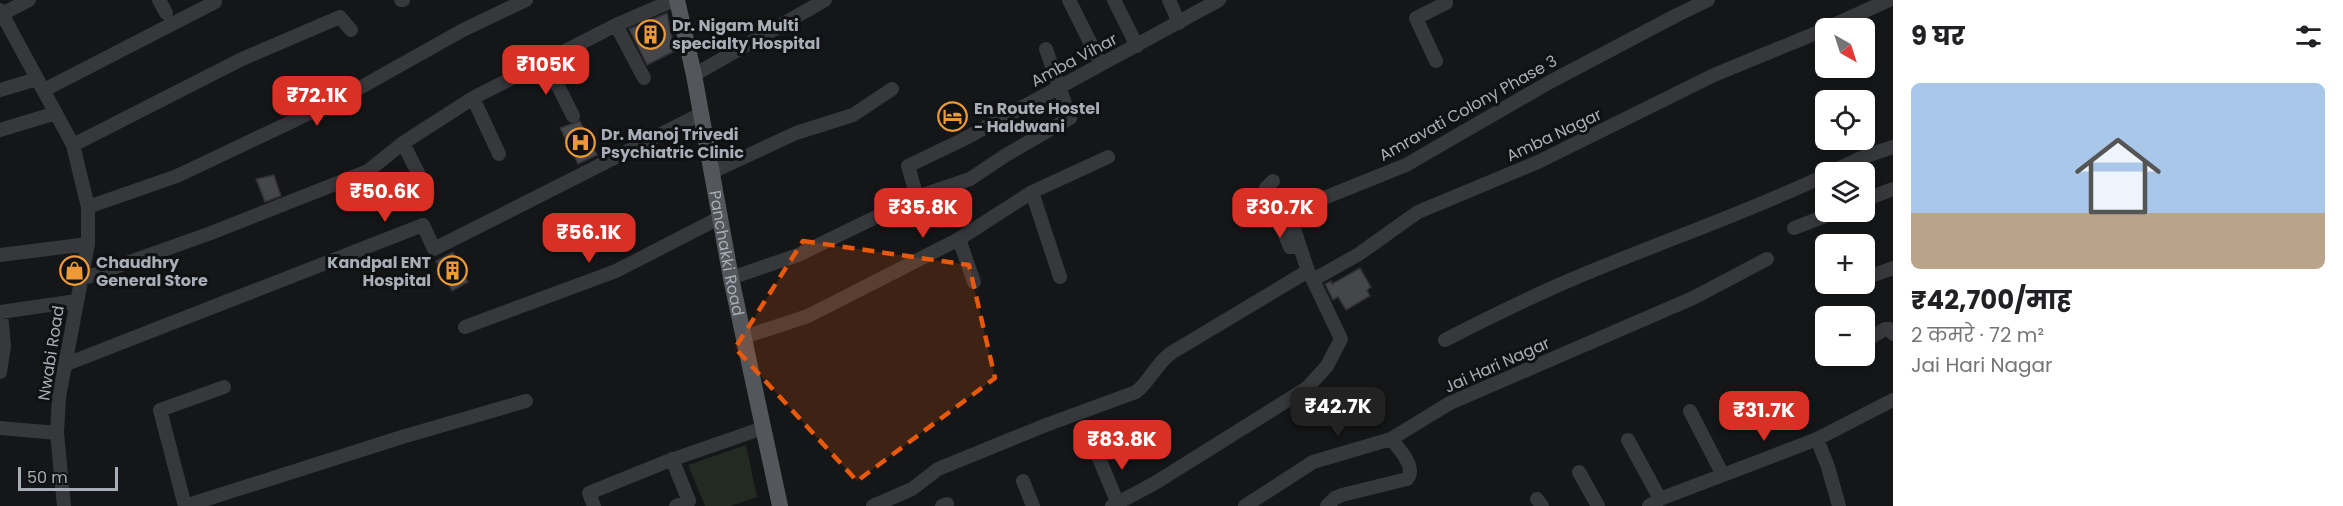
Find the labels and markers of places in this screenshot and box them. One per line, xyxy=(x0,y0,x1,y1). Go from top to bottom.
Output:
place label: Dr. Nigam Multi specialty Hospital xyxy=(672,14,820,55)
building icon: Dr. Nigam Multi specialty Hospital xyxy=(635,18,667,50)
pin: ₹105K xyxy=(504,45,588,96)
pin: ₹72.1K xyxy=(268,76,366,127)
place label: En Route Hostel - Haldwani xyxy=(974,97,1100,138)
hotel icon: En Route Hostel - Haldwani xyxy=(937,101,969,133)
place label: Dr. Manoj Trivedi Psychiatric Clinic xyxy=(601,123,744,164)
hospital icon: Dr. Manoj Trivedi Psychiatric Clinic xyxy=(564,127,596,159)
pin: ₹50.6K xyxy=(336,172,434,223)
pin: ₹35.8K xyxy=(874,188,972,239)
pin: ₹30.7K xyxy=(1231,188,1329,239)
pin: ₹56.1K xyxy=(540,213,638,264)
place label: Chaudhry General Store xyxy=(96,251,208,292)
place label: Kandpal ENT Hospital xyxy=(327,251,432,292)
shop icon: Chaudhry General Store xyxy=(59,255,91,287)
building icon: Kandpal ENT Hospital xyxy=(436,255,468,287)
pin: ₹42.7K xyxy=(1289,387,1387,438)
pin: ₹31.7K xyxy=(1715,391,1813,442)
pin: ₹83.8K xyxy=(1073,420,1171,471)

